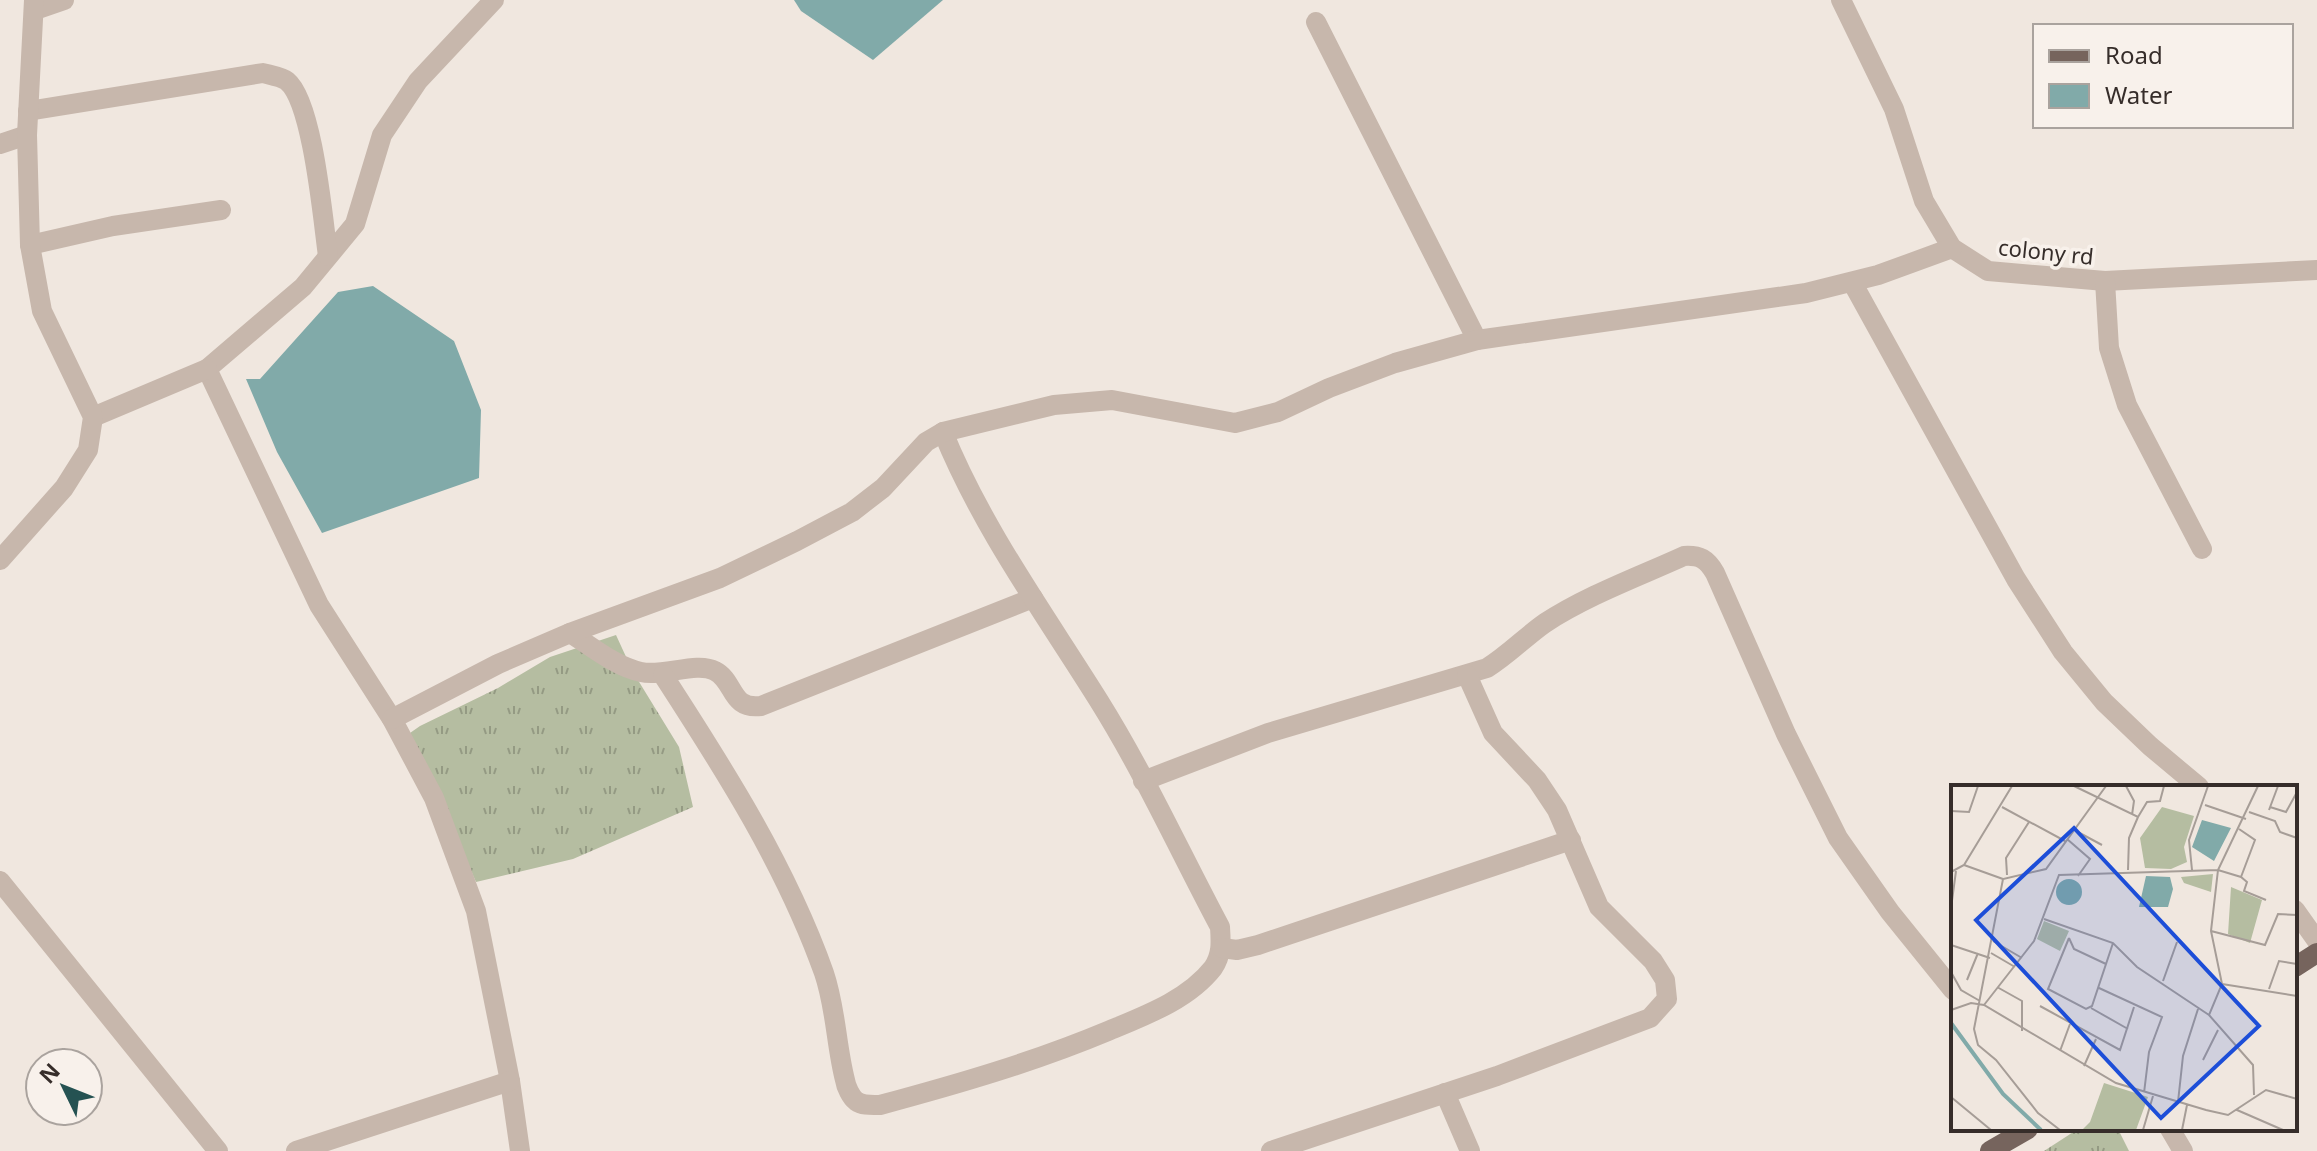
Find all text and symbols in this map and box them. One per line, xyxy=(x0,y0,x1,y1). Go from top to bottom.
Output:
legend xyxy=(2033,24,2293,128)
text: Road xyxy=(2105,38,2163,71)
text: Water xyxy=(2105,78,2173,111)
street label: colony rd xyxy=(1997,231,2095,271)
inset map xyxy=(1951,785,2297,1131)
north arrow xyxy=(24,1047,104,1127)
text: N xyxy=(32,1056,66,1089)

